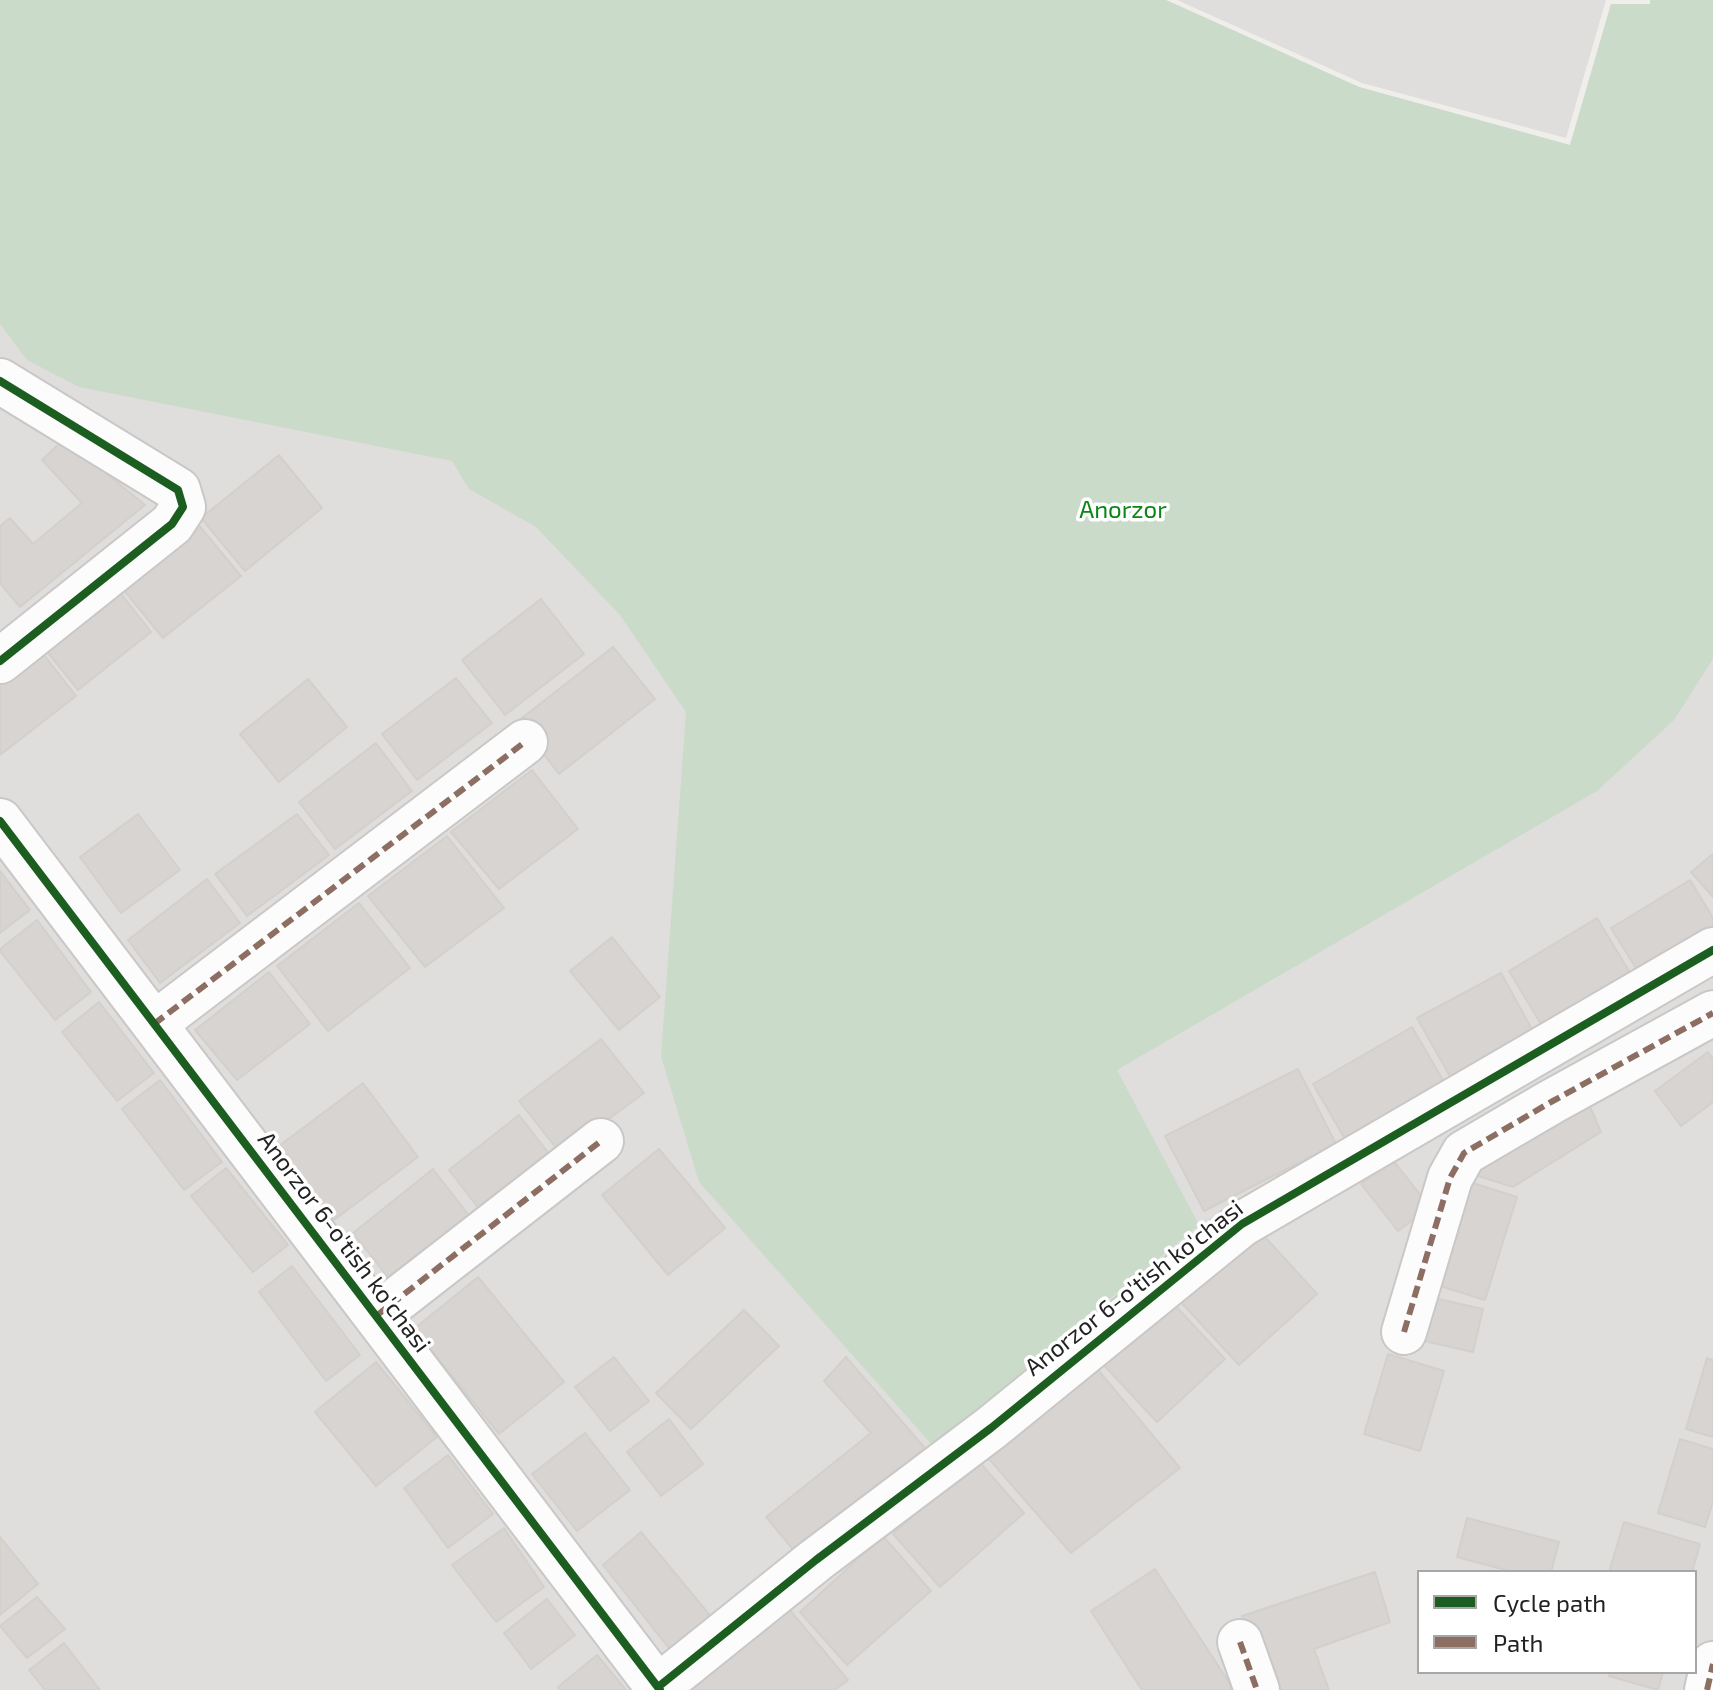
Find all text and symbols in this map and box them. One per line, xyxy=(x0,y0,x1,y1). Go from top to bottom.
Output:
park label: Anorzor xyxy=(1079,496,1167,524)
street label: Anorzor 6-o'tish ko'chasi xyxy=(252,1126,436,1358)
street label: Anorzor 6-o'tish ko'chasi xyxy=(1019,1194,1249,1382)
legend xyxy=(1417,1570,1697,1674)
text: Cycle path xyxy=(1493,1588,1606,1617)
text: Path xyxy=(1493,1628,1543,1657)

